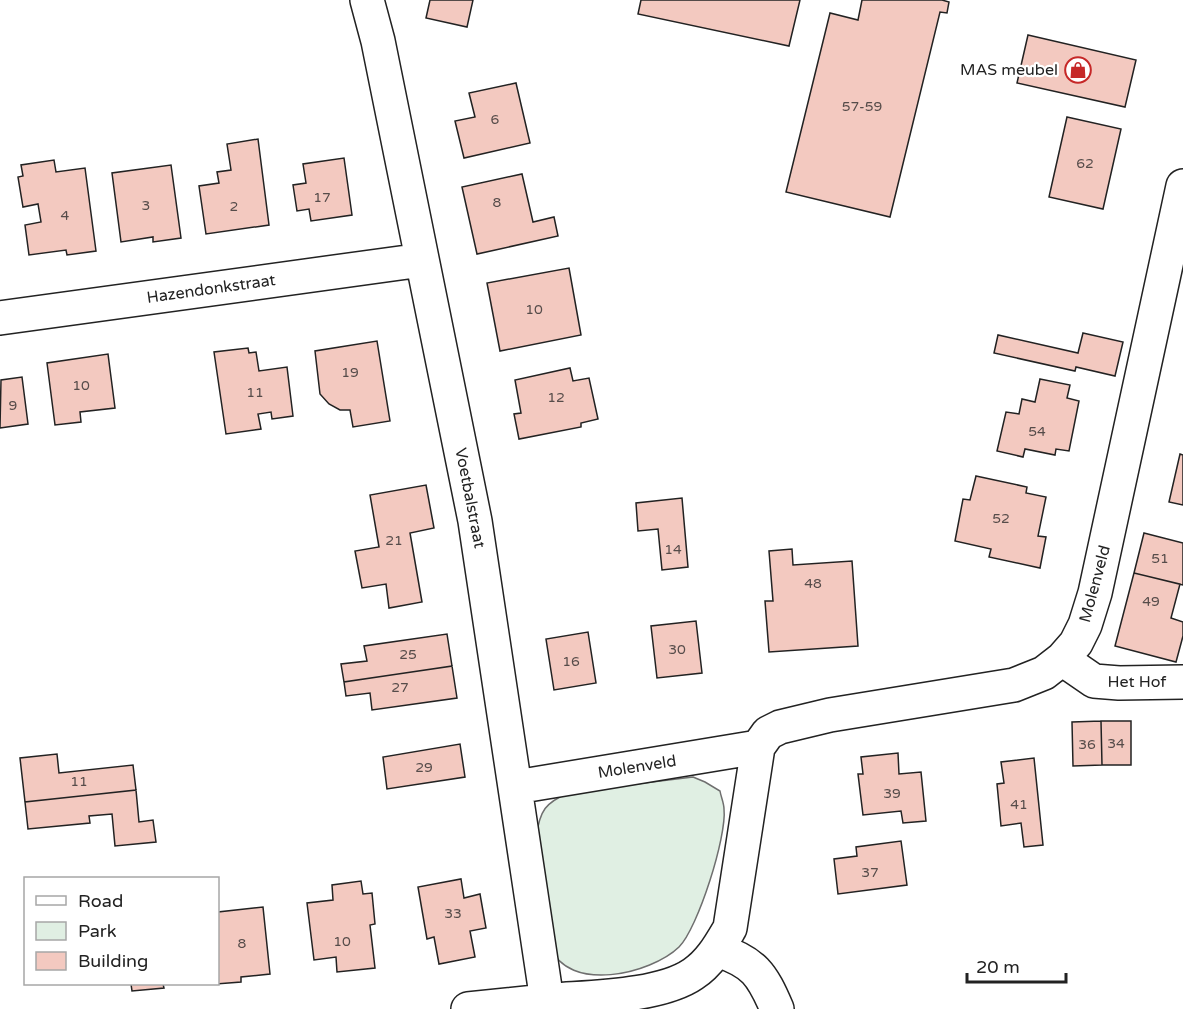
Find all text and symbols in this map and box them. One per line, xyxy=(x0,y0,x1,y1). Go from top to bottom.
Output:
shop icon: MAS meubel xyxy=(1063,55,1093,85)
place label: MAS meubel xyxy=(960,60,1058,80)
house number: 57-59 xyxy=(842,98,882,115)
house number: 6 xyxy=(491,111,500,128)
house number: 62 xyxy=(1076,155,1094,172)
house number: 17 xyxy=(313,189,331,206)
house number: 8 xyxy=(493,194,502,211)
house number: 3 xyxy=(142,197,150,214)
house number: 2 xyxy=(230,198,238,215)
house number: 4 xyxy=(61,207,70,224)
street label: Hazendonkstraat xyxy=(145,270,277,308)
house number: 10 xyxy=(525,301,543,318)
house number: 19 xyxy=(341,364,359,381)
house number: 10 xyxy=(72,377,90,394)
house number: 11 xyxy=(246,384,264,401)
house number: 12 xyxy=(547,389,565,406)
house number: 9 xyxy=(9,397,17,414)
house number: 54 xyxy=(1028,423,1046,440)
street label: Voetbalstraat xyxy=(450,446,490,550)
house number: 52 xyxy=(992,510,1010,527)
house number: 21 xyxy=(385,532,403,549)
house number: 14 xyxy=(664,541,682,558)
street label: Molenveld xyxy=(1075,543,1115,625)
house number: 51 xyxy=(1151,550,1169,567)
house number: 48 xyxy=(804,575,822,592)
house number: 49 xyxy=(1142,593,1160,610)
house number: 30 xyxy=(668,641,686,658)
house number: 25 xyxy=(399,646,417,663)
house number: 16 xyxy=(562,653,580,670)
street label: Het Hof xyxy=(1108,672,1167,692)
house number: 27 xyxy=(391,679,409,696)
house number: 34 xyxy=(1107,735,1125,752)
house number: 36 xyxy=(1078,736,1096,753)
street label: Molenveld xyxy=(596,751,678,783)
house number: 29 xyxy=(415,759,433,776)
house number: 11 xyxy=(70,773,88,790)
house number: 39 xyxy=(883,785,901,802)
house number: 41 xyxy=(1010,796,1028,813)
house number: 37 xyxy=(861,864,879,881)
legend xyxy=(24,877,219,985)
text: Road xyxy=(78,890,123,912)
house number: 33 xyxy=(444,905,462,922)
text: Park xyxy=(78,920,117,942)
house number: 10 xyxy=(333,933,351,950)
house number: 8 xyxy=(238,935,247,952)
scale bar xyxy=(967,946,1066,984)
text: Building xyxy=(78,950,148,972)
text: 20 m xyxy=(976,956,1020,978)

